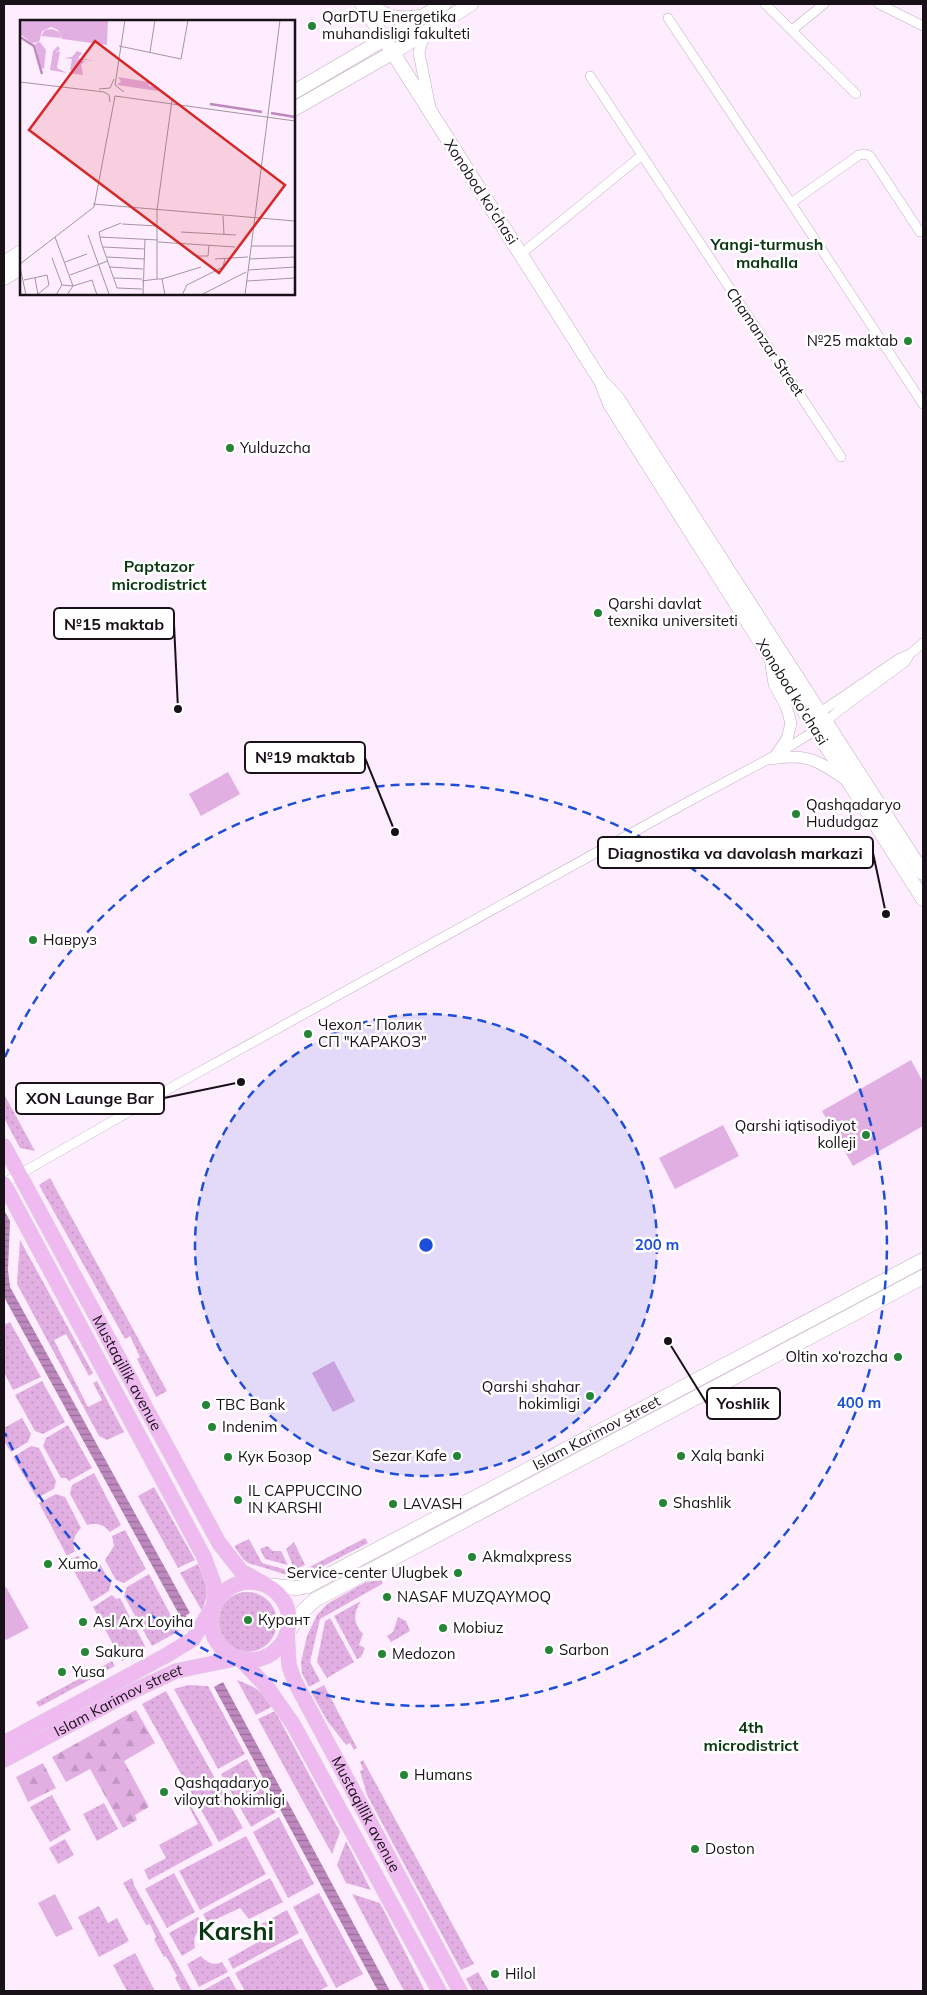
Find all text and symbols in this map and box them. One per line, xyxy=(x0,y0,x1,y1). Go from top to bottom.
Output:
place label: QarDTU Energetika muhandisligi fakulteti xyxy=(322,7,470,43)
inset map xyxy=(20,20,295,295)
marker: QarDTU Energetika muhandisligi fakulteti xyxy=(306,20,318,32)
street label: Xonobod ko'chasi xyxy=(440,136,523,248)
district label: Yangi-turmush mahalla xyxy=(710,234,824,272)
street label: Chamanzar Street xyxy=(722,284,809,399)
place label: №25 maktab xyxy=(807,331,898,350)
marker: №25 maktab xyxy=(902,335,914,347)
place label: Yulduzcha xyxy=(239,438,311,457)
marker: Yulduzcha xyxy=(224,442,236,454)
district label: Paрtazor microdistrict xyxy=(112,556,206,594)
place label: Qarshi davlat texnika universiteti xyxy=(608,594,738,630)
marker: Qarshi davlat texnika universiteti xyxy=(592,607,604,619)
callout: №15 maktab xyxy=(54,608,174,639)
text: №15 maktab xyxy=(64,614,164,634)
street label: Xonobod ko'chasi xyxy=(752,635,833,748)
callout: №19 maktab xyxy=(245,742,365,773)
text: №19 maktab xyxy=(255,747,355,767)
place label: Qashqadaryo Hududgaz xyxy=(806,795,901,831)
marker: Qashqadaryo Hududgaz xyxy=(790,808,802,820)
callout: Diagnostika va davolash markazi xyxy=(598,837,873,868)
text: Diagnostika va davolash markazi xyxy=(607,843,863,863)
place label: Навруз xyxy=(43,930,97,949)
marker: Навруз xyxy=(27,934,39,946)
place label: Чехол - Полик СП "КАРАКОЗ" xyxy=(318,1015,427,1051)
marker: Чехол - Полик СП "КАРАКОЗ" xyxy=(302,1028,314,1040)
callout: XON Launge Bar xyxy=(16,1083,164,1114)
text: XON Launge Bar xyxy=(25,1088,155,1108)
place label: Qarshi iqtisodiyot kolleji xyxy=(735,1116,856,1152)
marker: Qarshi iqtisodiyot kolleji xyxy=(860,1129,872,1141)
text: 200 m xyxy=(635,1235,679,1254)
centre of rings xyxy=(417,1236,435,1254)
street label: Mustaqillik avenue xyxy=(88,1311,166,1434)
place label: Oltin xo‘rozcha xyxy=(785,1347,888,1366)
marker: Oltin xo‘rozcha xyxy=(892,1351,904,1363)
place label: Qarshi shahar hokimligi xyxy=(482,1377,581,1413)
callout: Yoshlik xyxy=(707,1388,780,1419)
marker: Qarshi shahar hokimligi xyxy=(584,1390,596,1402)
street label: Islam Karimov street xyxy=(529,1391,663,1474)
text: Yoshlik xyxy=(715,1393,771,1413)
text: 400 m xyxy=(837,1393,881,1412)
place label: TBC Bank xyxy=(216,1395,285,1414)
marker: TBC Bank xyxy=(200,1399,212,1411)
place label: Indenim xyxy=(222,1417,277,1436)
marker: Indenim xyxy=(206,1421,218,1433)
place label: Sezar Kafe xyxy=(372,1446,447,1465)
place label: Xalq banki xyxy=(691,1446,764,1465)
place label: Кук Бозор xyxy=(238,1447,312,1466)
marker: Sezar Kafe xyxy=(451,1450,463,1462)
marker: Xalq banki xyxy=(675,1450,687,1462)
marker: Кук Бозор xyxy=(222,1451,234,1463)
place label: IL CAPPUCCINO IN KARSHI xyxy=(248,1481,362,1517)
place label: Shashlik xyxy=(673,1493,732,1512)
marker: IL CAPPUCCINO IN KARSHI xyxy=(232,1494,244,1506)
place label: LAVASH xyxy=(403,1494,463,1513)
marker: Shashlik xyxy=(657,1497,669,1509)
marker: LAVASH xyxy=(387,1498,399,1510)
place label: Akmalxpress xyxy=(482,1547,572,1566)
marker: Akmalxpress xyxy=(466,1551,478,1563)
place label: Xumo xyxy=(58,1554,98,1573)
marker: Xumo xyxy=(42,1558,54,1570)
place label: Service-center Ulugbek xyxy=(287,1563,448,1582)
marker: Service-center Ulugbek xyxy=(452,1567,464,1579)
place label: NASAF MUZQAYMOQ xyxy=(397,1587,551,1606)
marker: NASAF MUZQAYMOQ xyxy=(381,1591,393,1603)
place label: Курант xyxy=(258,1610,310,1629)
place label: Asl Arx Loyiha xyxy=(93,1612,193,1631)
marker: Курант xyxy=(242,1614,254,1626)
marker: Asl Arx Loyiha xyxy=(77,1616,89,1628)
place label: Mobiuz xyxy=(453,1618,504,1637)
marker: Mobiuz xyxy=(437,1622,449,1634)
place label: Sarbon xyxy=(559,1640,609,1659)
place label: Sakura xyxy=(95,1642,144,1661)
place label: Medozon xyxy=(392,1644,456,1663)
marker: Sarbon xyxy=(543,1644,555,1656)
marker: Sakura xyxy=(79,1646,91,1658)
marker: Medozon xyxy=(376,1648,388,1660)
street label: Islam Karimov street xyxy=(51,1660,184,1741)
place label: Yusa xyxy=(71,1662,105,1681)
marker: Yusa xyxy=(56,1666,68,1678)
district label: 4th microdistrict xyxy=(704,1717,798,1755)
street label: Mustaqillik avenue xyxy=(327,1753,405,1875)
place label: Humans xyxy=(414,1765,473,1784)
marker: Humans xyxy=(398,1769,410,1781)
place label: Qashqadaryo viloyat hokimligi xyxy=(174,1773,285,1809)
marker: Qashqadaryo viloyat hokimligi xyxy=(158,1786,170,1798)
place label: Doston xyxy=(705,1839,755,1858)
marker: Doston xyxy=(689,1843,701,1855)
district label: Karshi xyxy=(198,1915,274,1946)
place label: Hilol xyxy=(505,1964,536,1983)
marker: Hilol xyxy=(489,1968,501,1980)

